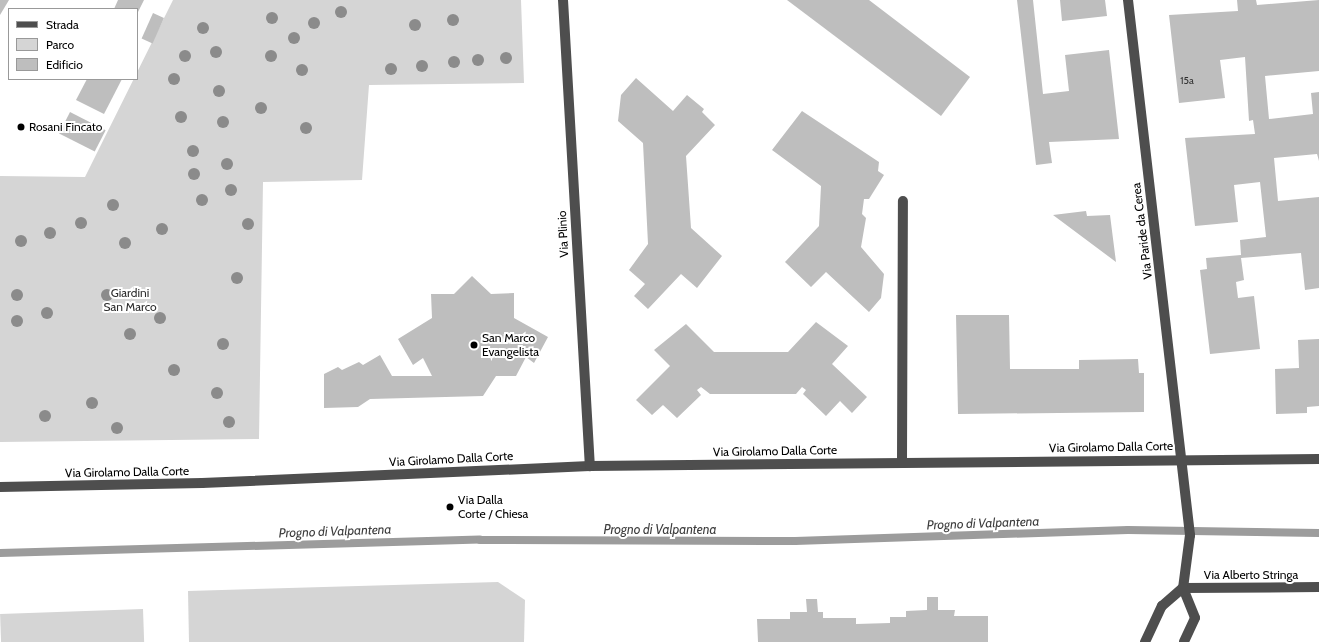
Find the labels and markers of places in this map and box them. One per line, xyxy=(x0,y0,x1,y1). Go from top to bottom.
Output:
place label: Rosani Fincato xyxy=(29,120,102,134)
marker: Rosani Fincato xyxy=(16,122,26,132)
place label: San Marco Evangelista xyxy=(482,331,539,359)
marker: San Marco Evangelista xyxy=(469,340,479,350)
place label: Via Dalla Corte / Chiesa xyxy=(458,493,528,521)
marker: Via Dalla Corte / Chiesa xyxy=(445,502,455,512)

